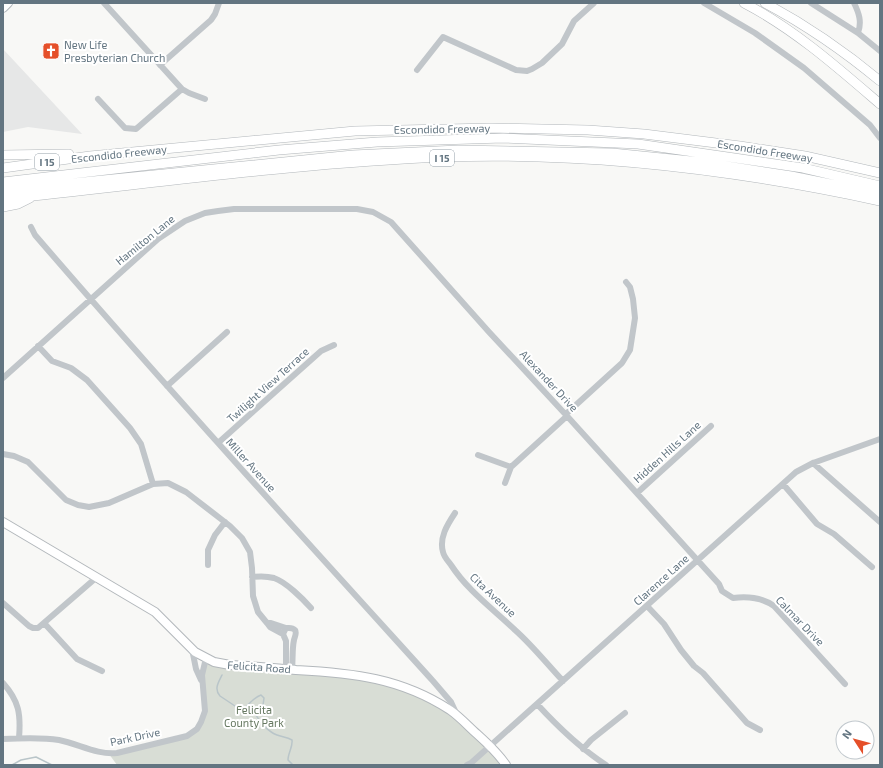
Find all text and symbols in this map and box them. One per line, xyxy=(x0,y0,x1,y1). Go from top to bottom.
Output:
place label: New Life Presbyterian Church xyxy=(64,38,165,64)
church icon: New Life Presbyterian Church xyxy=(41,41,61,61)
street label: Escondido Freeway xyxy=(394,121,490,136)
street label: Escondido Freeway xyxy=(716,137,814,164)
street label: Escondido Freeway xyxy=(70,142,168,165)
road number: I 15 xyxy=(430,150,454,166)
road number: I 15 xyxy=(35,154,59,170)
street label: Hamilton Lane xyxy=(113,212,177,267)
street label: Twilight View Terrace xyxy=(224,344,311,425)
street label: Alexander Drive xyxy=(518,347,581,414)
street label: Hidden Hills Lane xyxy=(630,418,703,485)
street label: Miller Avenue xyxy=(224,435,279,494)
street label: Clarence Lane xyxy=(630,551,691,608)
street label: Cita Avenue xyxy=(468,570,519,619)
street label: Calmar Drive xyxy=(773,593,827,648)
street label: Felicita Road xyxy=(227,658,291,675)
park label: Felicita County Park xyxy=(224,703,284,729)
north arrow xyxy=(835,720,875,760)
street label: Park Drive xyxy=(109,725,161,748)
text: N xyxy=(839,727,854,741)

